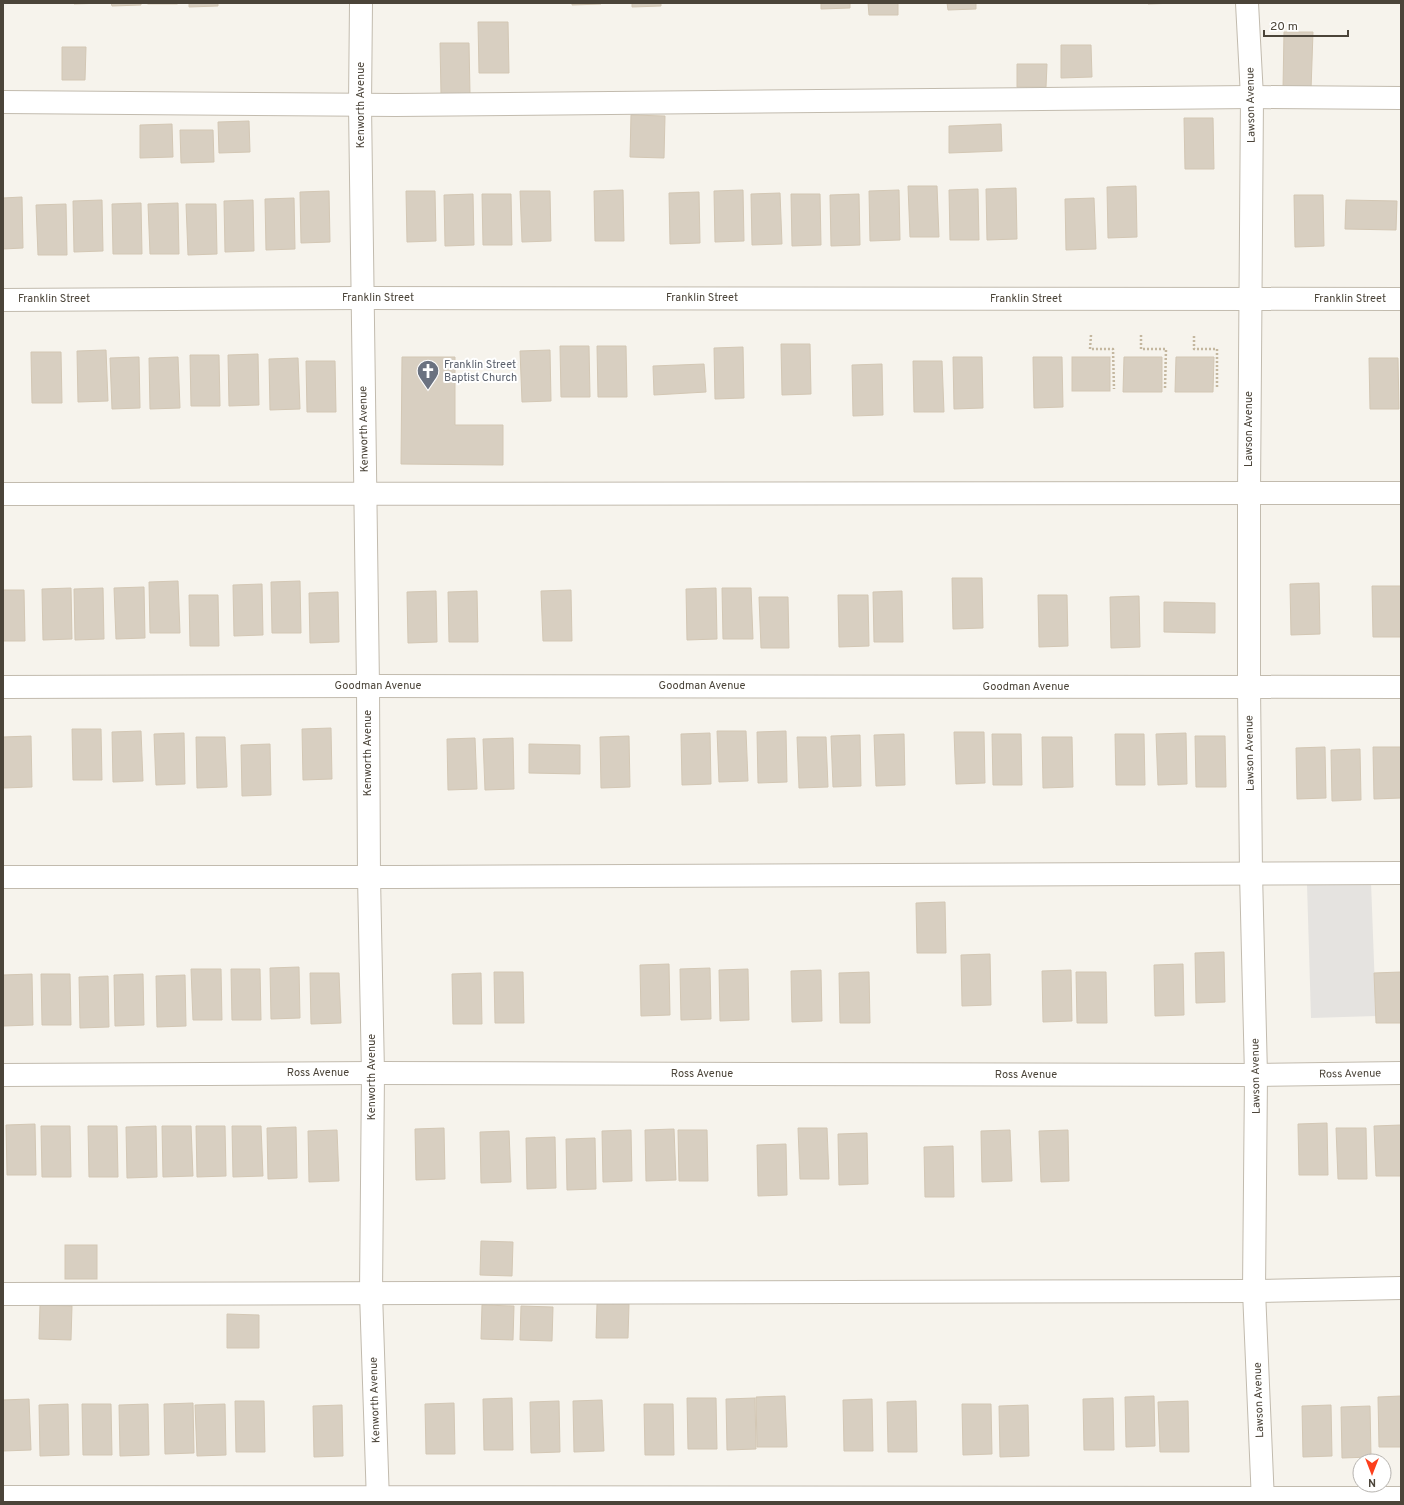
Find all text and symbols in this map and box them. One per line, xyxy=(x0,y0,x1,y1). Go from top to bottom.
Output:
scale bar xyxy=(1264,12,1348,38)
text: 20 m xyxy=(1270,19,1298,35)
street label: Kenworth Avenue xyxy=(354,62,368,148)
street label: Lawson Avenue xyxy=(1243,67,1259,143)
street label: Franklin Street xyxy=(342,291,414,305)
street label: Franklin Street xyxy=(666,291,738,305)
street label: Franklin Street xyxy=(18,292,90,306)
street label: Franklin Street xyxy=(990,292,1062,306)
street label: Franklin Street xyxy=(1314,292,1386,306)
church icon: Franklin Street Baptist Church xyxy=(415,358,441,391)
place label: Franklin Street Baptist Church xyxy=(444,358,517,385)
street label: Kenworth Avenue xyxy=(356,386,372,472)
street label: Lawson Avenue xyxy=(1242,391,1256,467)
street label: Goodman Avenue xyxy=(335,679,421,693)
street label: Goodman Avenue xyxy=(659,679,745,693)
street label: Goodman Avenue xyxy=(983,680,1069,694)
street label: Kenworth Avenue xyxy=(361,710,375,796)
street label: Lawson Avenue xyxy=(1242,715,1258,791)
street label: Kenworth Avenue xyxy=(365,1034,379,1120)
street label: Lawson Avenue xyxy=(1248,1038,1264,1114)
street label: Ross Avenue xyxy=(287,1066,349,1080)
street label: Ross Avenue xyxy=(1319,1066,1381,1082)
street label: Ross Avenue xyxy=(671,1067,733,1081)
street label: Ross Avenue xyxy=(995,1068,1057,1082)
street label: Kenworth Avenue xyxy=(366,1356,384,1443)
street label: Lawson Avenue xyxy=(1251,1362,1267,1438)
north arrow xyxy=(1352,1453,1392,1493)
text: N xyxy=(1368,1475,1376,1489)

